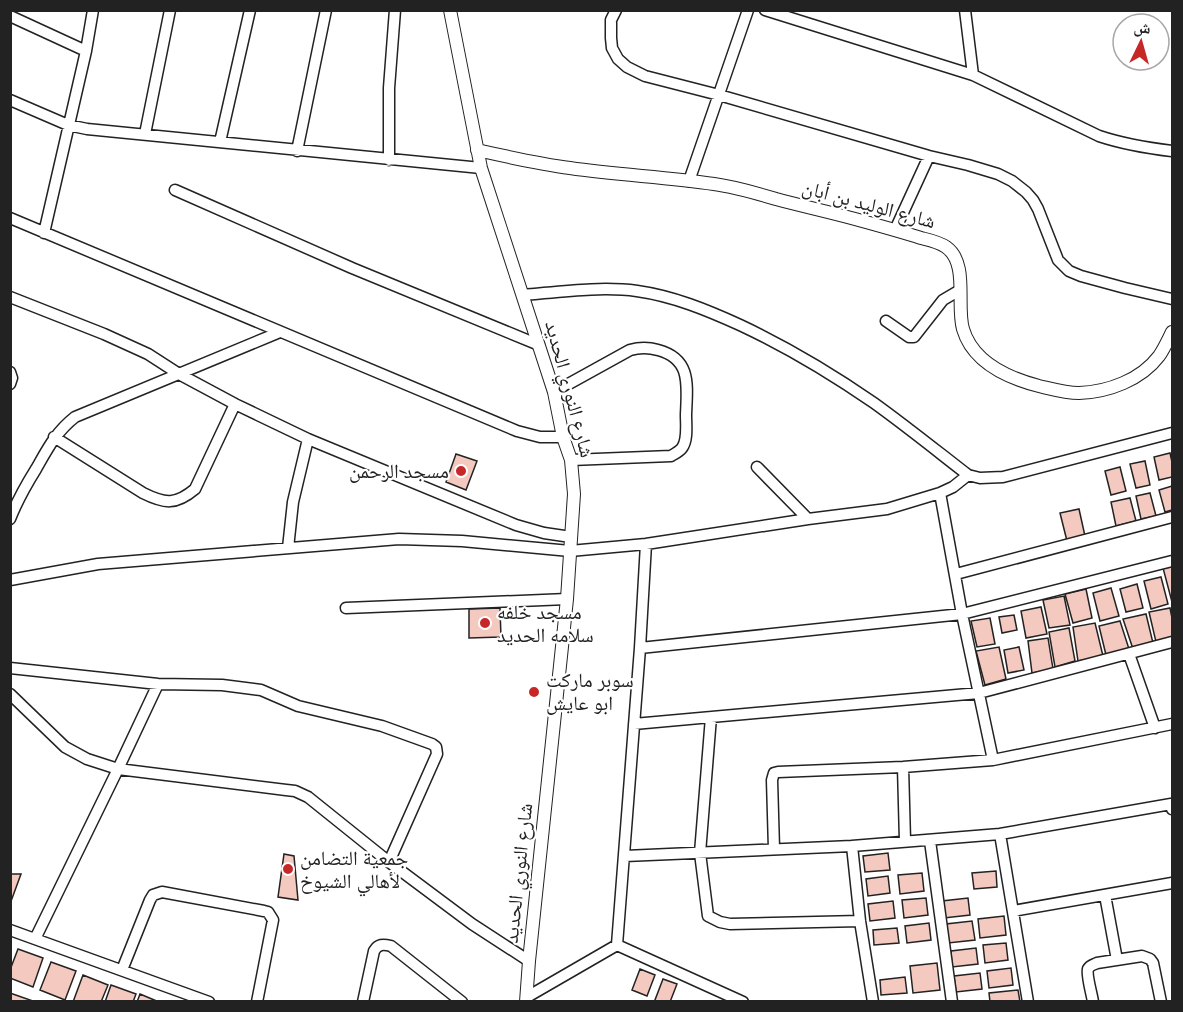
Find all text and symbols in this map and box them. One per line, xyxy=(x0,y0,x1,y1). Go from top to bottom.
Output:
north arrow xyxy=(1111,12,1171,72)
text: ش xyxy=(1133,17,1152,38)
street label: شارع الوليد بن أبان xyxy=(800,175,938,234)
street label: شارع النوري الحديد xyxy=(536,318,600,461)
place label: مسجد الرحمن xyxy=(349,459,449,483)
marker: مسجد الرحمن xyxy=(454,464,468,478)
place label: مسجد خلفه سلامه الحديد xyxy=(497,600,594,647)
marker: مسجد خلفه سلامه الحديد xyxy=(478,616,492,630)
place label: سوبر ماركت ابو عايش xyxy=(546,668,634,715)
marker: سوبر ماركت ابو عايش xyxy=(527,685,541,699)
street label: شارع النوري الحديد xyxy=(499,802,541,945)
place label: جمعية التضامن لأهالي الشيوخ xyxy=(300,846,409,897)
marker: جمعية التضامن لأهالي الشيوخ xyxy=(281,862,295,876)

